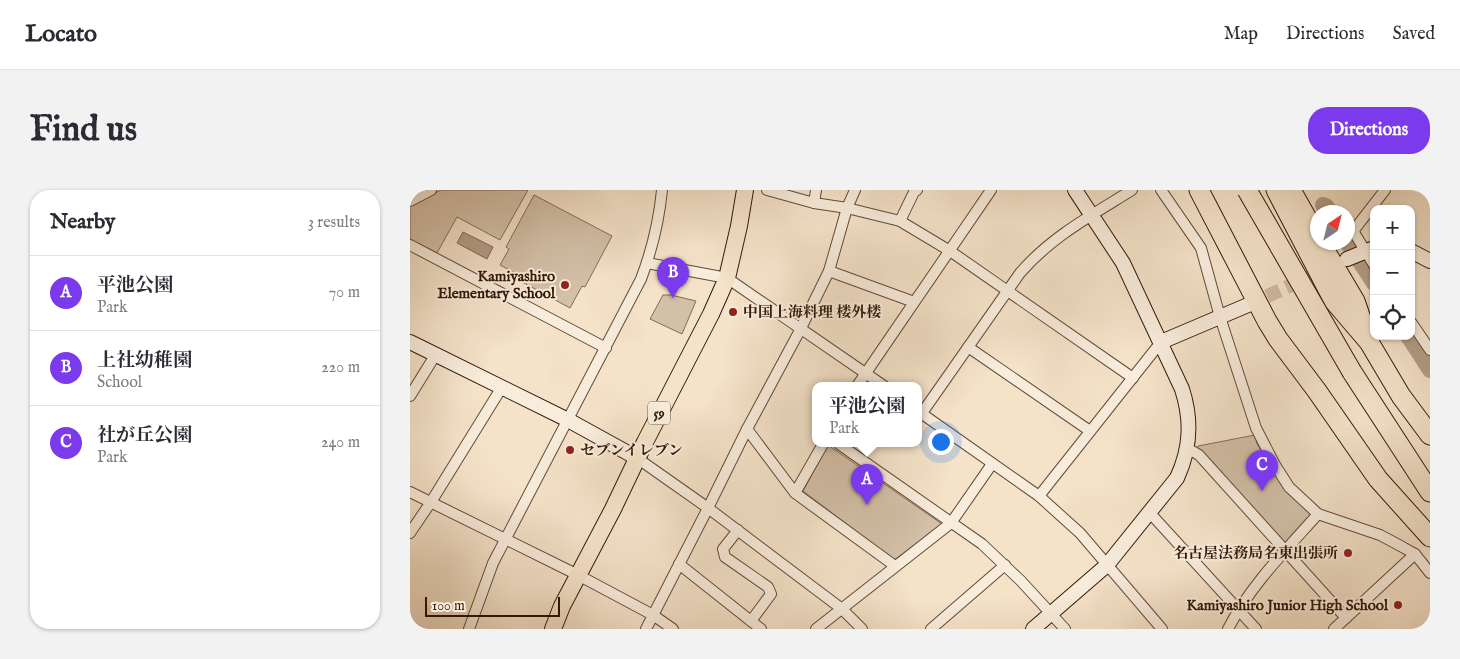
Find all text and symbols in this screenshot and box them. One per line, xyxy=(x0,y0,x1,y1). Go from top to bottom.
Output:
text: Locato xyxy=(25,19,97,50)
text: Map xyxy=(1224,23,1258,46)
text: Directions xyxy=(1286,23,1364,46)
text: Saved xyxy=(1392,23,1435,46)
button: Directions xyxy=(1308,107,1430,154)
text: Find us xyxy=(30,108,137,153)
north arrow xyxy=(1310,205,1355,250)
map controls xyxy=(1370,205,1415,340)
button: + xyxy=(1370,205,1415,250)
text: Nearby xyxy=(50,209,115,236)
text: 3 results xyxy=(308,213,360,233)
button: − xyxy=(1370,250,1415,295)
pin: B xyxy=(657,257,689,298)
place label: Kamiyashiro Elementary School xyxy=(437,267,556,303)
text: 平池公園 xyxy=(97,274,173,298)
marker: Kamiyashiro Elementary School xyxy=(559,279,571,291)
text: A xyxy=(61,283,71,303)
text: 70 m xyxy=(329,283,360,303)
button: locate xyxy=(1370,295,1415,340)
text: Park xyxy=(97,298,127,318)
place label: 中国上海料理 楼外楼 xyxy=(743,303,881,322)
marker: 中国上海料理 楼外楼 xyxy=(727,306,739,318)
text: 上社幼稚園 xyxy=(97,349,192,373)
text: B xyxy=(61,358,71,378)
text: 220 m xyxy=(321,358,360,378)
text: School xyxy=(97,373,142,393)
popup xyxy=(812,382,922,447)
text: 平池公園 xyxy=(829,395,905,419)
road number: 59 xyxy=(648,402,670,424)
text: Park xyxy=(829,419,859,439)
text: 社が丘公園 xyxy=(97,424,192,448)
your location xyxy=(928,429,954,455)
text: C xyxy=(60,433,72,453)
text: 240 m xyxy=(321,433,360,453)
place label: セブンイレブン xyxy=(580,441,683,460)
marker: セブンイレブン xyxy=(564,444,576,456)
text: Park xyxy=(97,448,127,468)
pin: C xyxy=(1246,450,1278,491)
pin: A xyxy=(851,464,883,505)
place label: 名古屋法務局名東出張所 xyxy=(1173,544,1338,563)
marker: 名古屋法務局名東出張所 xyxy=(1342,547,1354,559)
scale bar xyxy=(425,594,560,617)
place label: Kamiyashiro Junior High School xyxy=(1186,596,1389,615)
text: 100 m xyxy=(432,597,465,615)
marker: Kamiyashiro Junior High School xyxy=(1392,599,1404,611)

